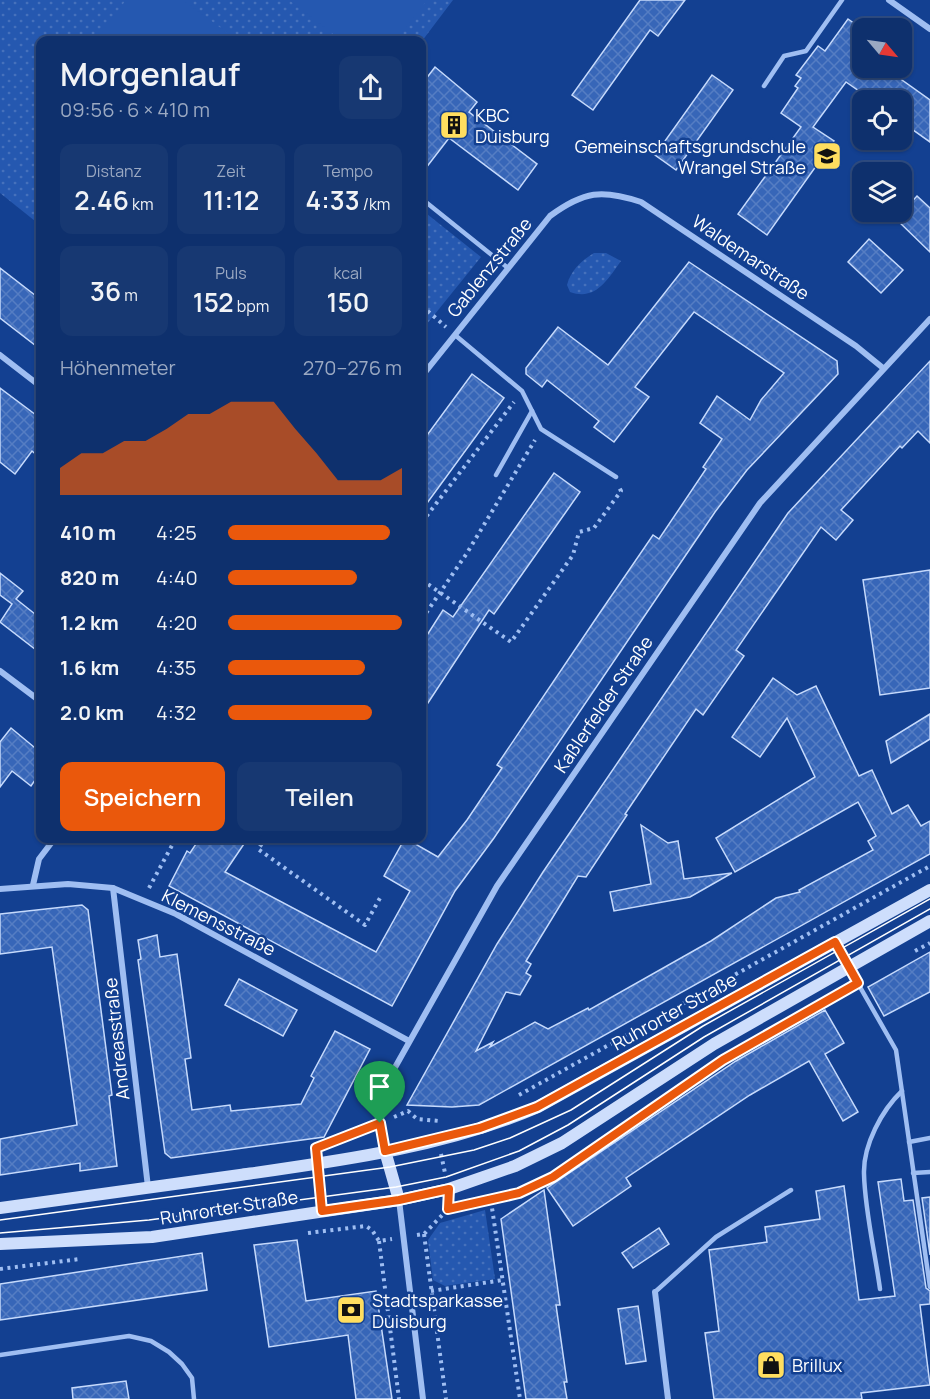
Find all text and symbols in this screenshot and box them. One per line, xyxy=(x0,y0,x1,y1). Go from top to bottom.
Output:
north arrow xyxy=(852,18,912,78)
map controls xyxy=(852,18,912,222)
text: Morgenlauf xyxy=(60,51,240,96)
button: share xyxy=(339,56,402,119)
button: locate xyxy=(852,90,912,150)
text: 09:56 · 6 × 410 m xyxy=(60,96,210,123)
place label: KBC Duisburg xyxy=(475,103,550,148)
building icon: KBC Duisburg xyxy=(438,109,470,141)
place label: Gemeinschaftsgrundschule Wrangel Straße xyxy=(575,134,806,179)
school or university icon: Gemeinschaftsgrundschule Wrangel Straße xyxy=(811,140,843,172)
text: Distanz xyxy=(86,160,142,182)
text: Zeit xyxy=(216,160,246,182)
text: Tempo xyxy=(323,160,373,182)
button: layers xyxy=(852,162,912,222)
text: 2.46 xyxy=(74,182,129,218)
text: 11:12 xyxy=(203,182,259,218)
text: 4:33 xyxy=(306,182,360,218)
text: km xyxy=(129,193,154,215)
text: /km xyxy=(360,193,390,215)
street label: Waldemarstraße xyxy=(688,209,814,305)
street label: Gablenzstraße xyxy=(441,212,537,322)
text: Puls xyxy=(215,262,247,284)
text: kcal xyxy=(333,262,363,284)
text: 36 xyxy=(90,273,121,309)
text: m xyxy=(121,284,138,306)
text: 152 xyxy=(193,284,234,320)
text: 150 xyxy=(327,284,369,320)
text: bpm xyxy=(234,295,269,317)
text: Höhenmeter xyxy=(60,354,176,381)
text: 270–276 m xyxy=(303,354,402,381)
text: 410 m xyxy=(60,519,116,546)
text: 4:25 xyxy=(156,519,197,546)
text: 820 m xyxy=(60,564,119,591)
text: 4:40 xyxy=(156,564,198,591)
text: 1.2 km xyxy=(60,609,119,636)
text: 4:20 xyxy=(156,609,197,636)
street label: Kaßlerfelder Straße xyxy=(548,631,658,777)
text: 1.6 km xyxy=(60,654,119,681)
text: 4:35 xyxy=(156,654,196,681)
text: 2.0 km xyxy=(60,699,124,726)
text: 4:32 xyxy=(156,699,196,726)
button: Speichern xyxy=(60,762,225,831)
button: Teilen xyxy=(237,762,402,831)
street label: Klemensstraße xyxy=(158,883,280,961)
street label: Ruhrorter Straße xyxy=(607,967,741,1055)
street label: Andreasstraße xyxy=(98,977,134,1101)
pin xyxy=(354,1061,405,1123)
icon: arrive xyxy=(363,1070,396,1103)
street label: Ruhrorter Straße xyxy=(158,1184,300,1230)
place label: Stadtsparkasse Duisburg xyxy=(372,1288,503,1333)
bank icon: Stadtsparkasse Duisburg xyxy=(335,1294,367,1326)
shop icon: Brillux xyxy=(755,1349,787,1381)
place label: Brillux xyxy=(792,1353,843,1377)

